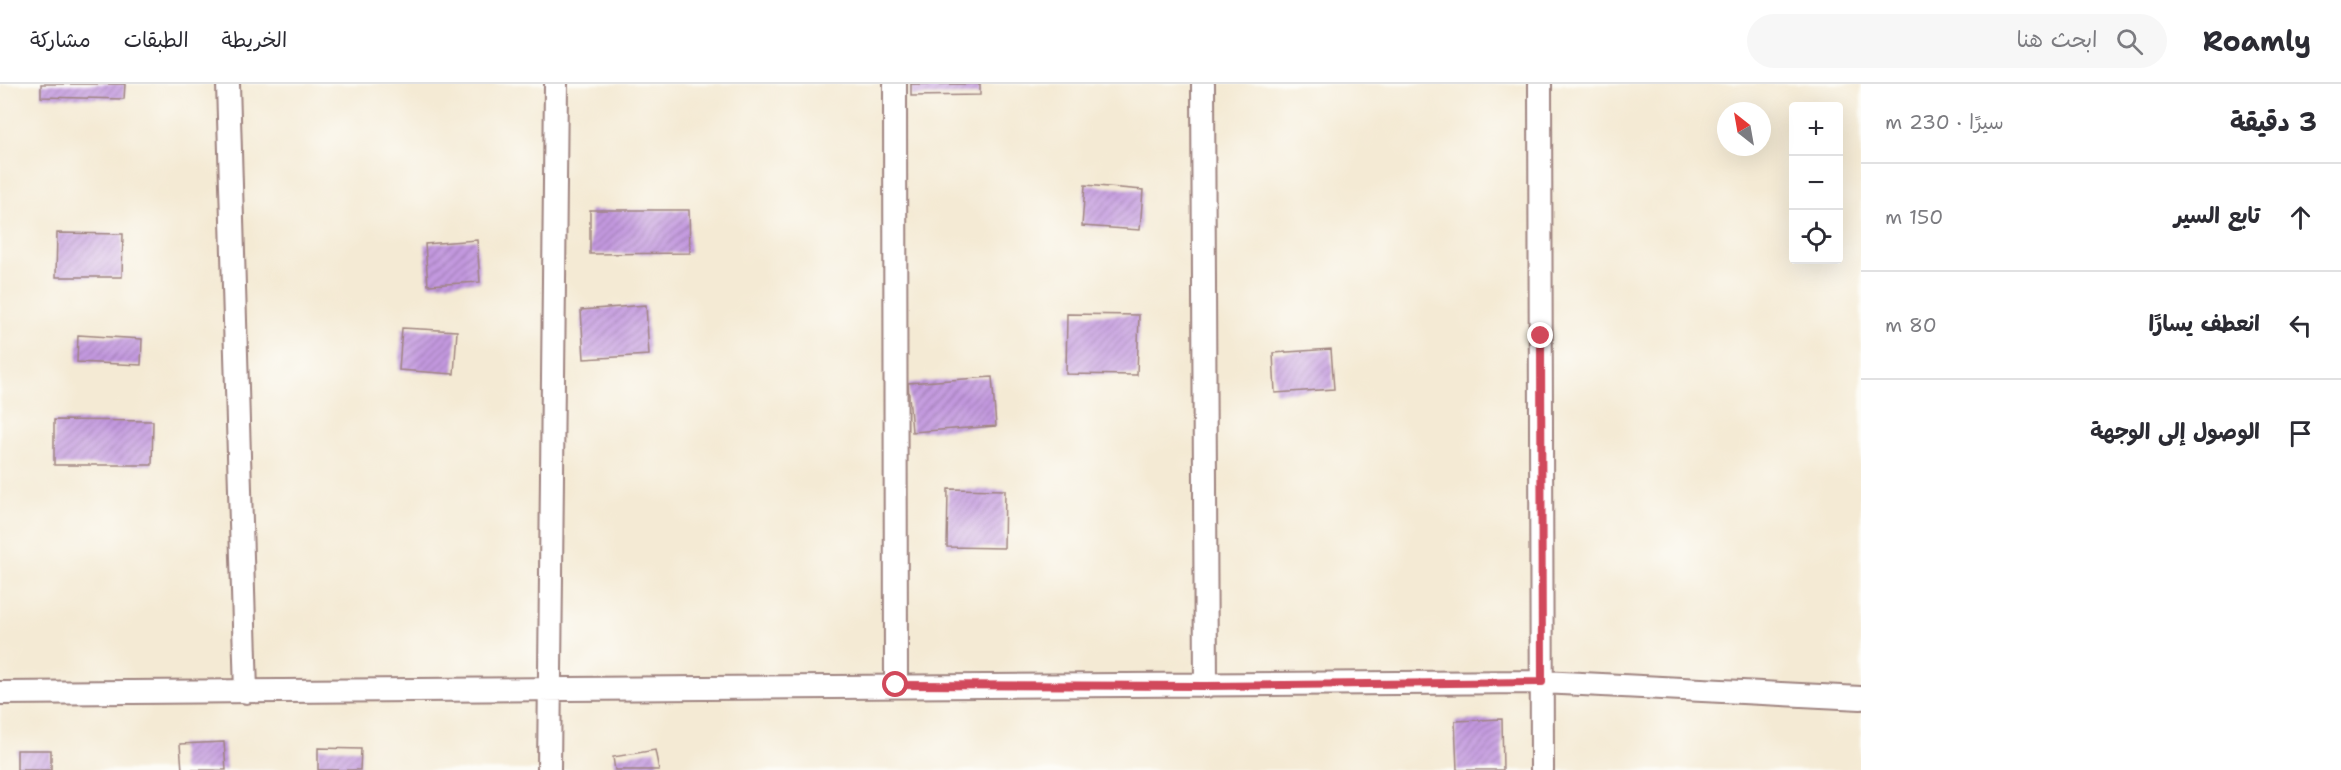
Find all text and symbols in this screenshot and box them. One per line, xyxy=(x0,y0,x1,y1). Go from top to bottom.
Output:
search box xyxy=(1747,14,2167,68)
text: Roamly xyxy=(2203,22,2311,60)
text: ابحث هنا xyxy=(2016,25,2098,54)
icon: search xyxy=(2113,25,2146,58)
text: مشاركة xyxy=(30,26,91,54)
text: الطبقات xyxy=(124,26,189,54)
text: الخريطة xyxy=(222,26,287,54)
north arrow xyxy=(1717,102,1771,156)
map controls xyxy=(1789,102,1843,264)
button: + xyxy=(1789,102,1843,156)
text: 3 دقيقة xyxy=(2230,104,2317,139)
text: سيرًا · 230 m xyxy=(1885,109,2004,135)
button: − xyxy=(1789,156,1843,210)
text: تابع السير xyxy=(2174,201,2260,230)
icon: ahead xyxy=(2284,201,2317,234)
text: 150 m xyxy=(1885,204,1943,230)
button: locate xyxy=(1789,210,1843,264)
text: انعطف يسارًا xyxy=(2148,309,2260,338)
icon: left xyxy=(2284,309,2317,342)
text: 80 m xyxy=(1885,312,1937,338)
route end xyxy=(1527,322,1553,348)
text: الوصول إلى الوجهة xyxy=(2090,417,2260,446)
icon: arrive xyxy=(2284,417,2317,450)
route start xyxy=(882,671,908,697)

